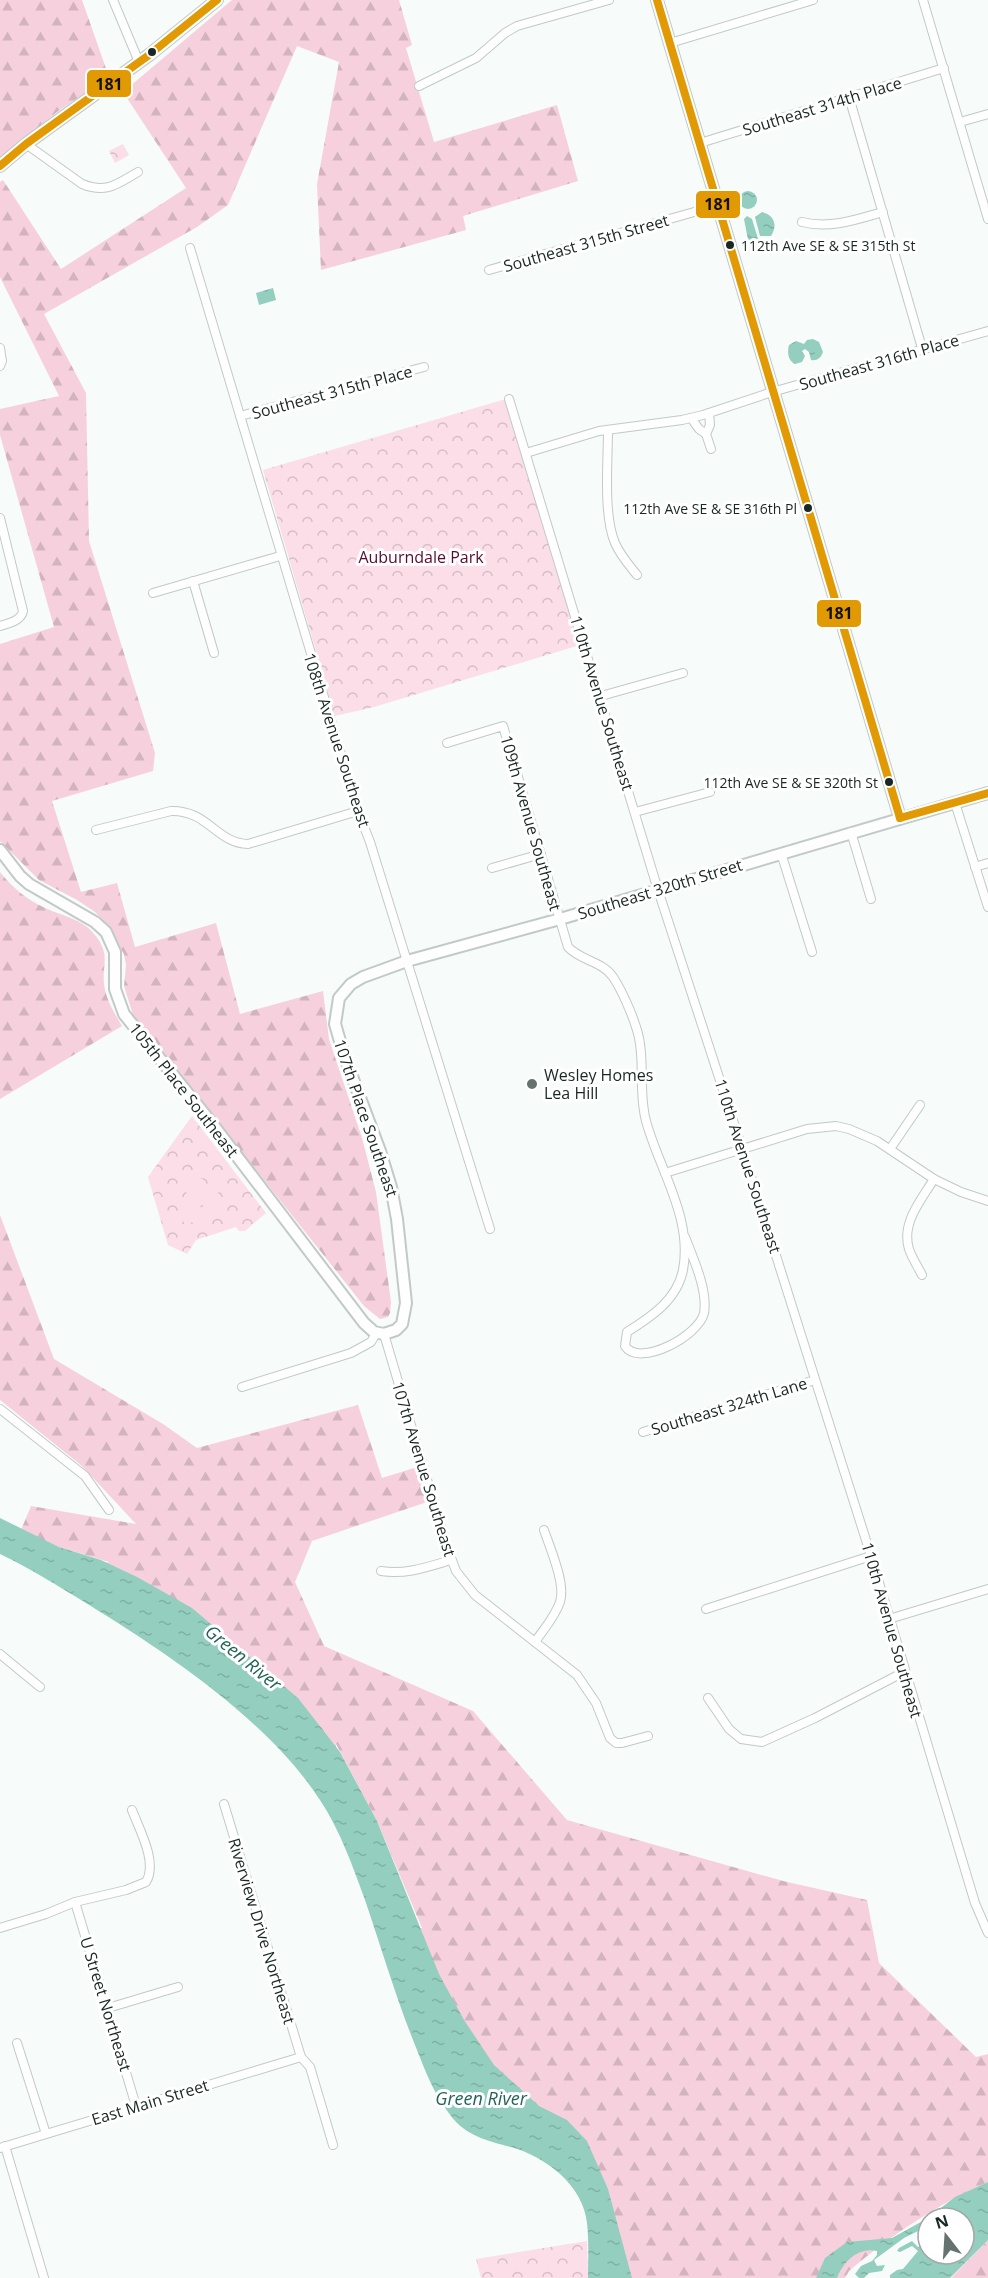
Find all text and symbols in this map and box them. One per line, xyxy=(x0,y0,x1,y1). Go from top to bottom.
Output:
unlabelled marker xyxy=(146,46,158,58)
line badge: 181 xyxy=(86,69,132,98)
street label: Southeast 314th Place xyxy=(740,71,904,141)
text: 181 xyxy=(95,73,123,95)
line badge: 181 xyxy=(695,190,741,219)
text: 181 xyxy=(704,193,732,215)
street label: Southeast 315th Street xyxy=(501,209,671,277)
place label: 112th Ave SE & SE 315th St xyxy=(741,236,916,255)
marker: 112th Ave SE & SE 315th St xyxy=(724,239,736,251)
street label: Southeast 316th Place xyxy=(796,329,962,395)
street label: Southeast 315th Place xyxy=(249,360,415,424)
place label: 112th Ave SE & SE 316th Pl xyxy=(623,499,797,518)
marker: 112th Ave SE & SE 316th Pl xyxy=(802,502,814,514)
park label: Auburndale Park xyxy=(358,546,484,568)
line badge: 181 xyxy=(816,599,862,628)
text: 181 xyxy=(825,602,853,624)
street label: 110th Avenue Southeast xyxy=(565,613,639,793)
street label: 108th Avenue Southeast xyxy=(298,650,376,830)
street label: 109th Avenue Southeast xyxy=(495,733,567,914)
place label: 112th Ave SE & SE 320th St xyxy=(704,773,878,792)
marker: 112th Ave SE & SE 320th St xyxy=(883,776,895,788)
street label: Southeast 320th Street xyxy=(575,853,745,925)
street label: 105th Place Southeast xyxy=(124,1018,244,1162)
street label: 107th Place Southeast xyxy=(329,1036,403,1200)
place label: Wesley Homes Lea Hill xyxy=(544,1064,653,1104)
street label: 110th Avenue Southeast xyxy=(709,1076,787,1256)
marker: Wesley Homes Lea Hill xyxy=(525,1077,539,1091)
street label: Southeast 324th Lane xyxy=(648,1372,810,1440)
street label: 107th Avenue Southeast xyxy=(387,1379,461,1559)
street label: 110th Avenue Southeast xyxy=(856,1540,928,1721)
water label: Green River xyxy=(201,1619,287,1696)
street label: Riverview Drive Northeast xyxy=(223,1835,301,2027)
street label: U Street Northeast xyxy=(75,1934,137,2074)
street label: East Main Street xyxy=(89,2074,211,2130)
water label: Green River xyxy=(435,2086,528,2110)
north arrow xyxy=(916,2206,976,2266)
text: N xyxy=(932,2209,951,2234)

